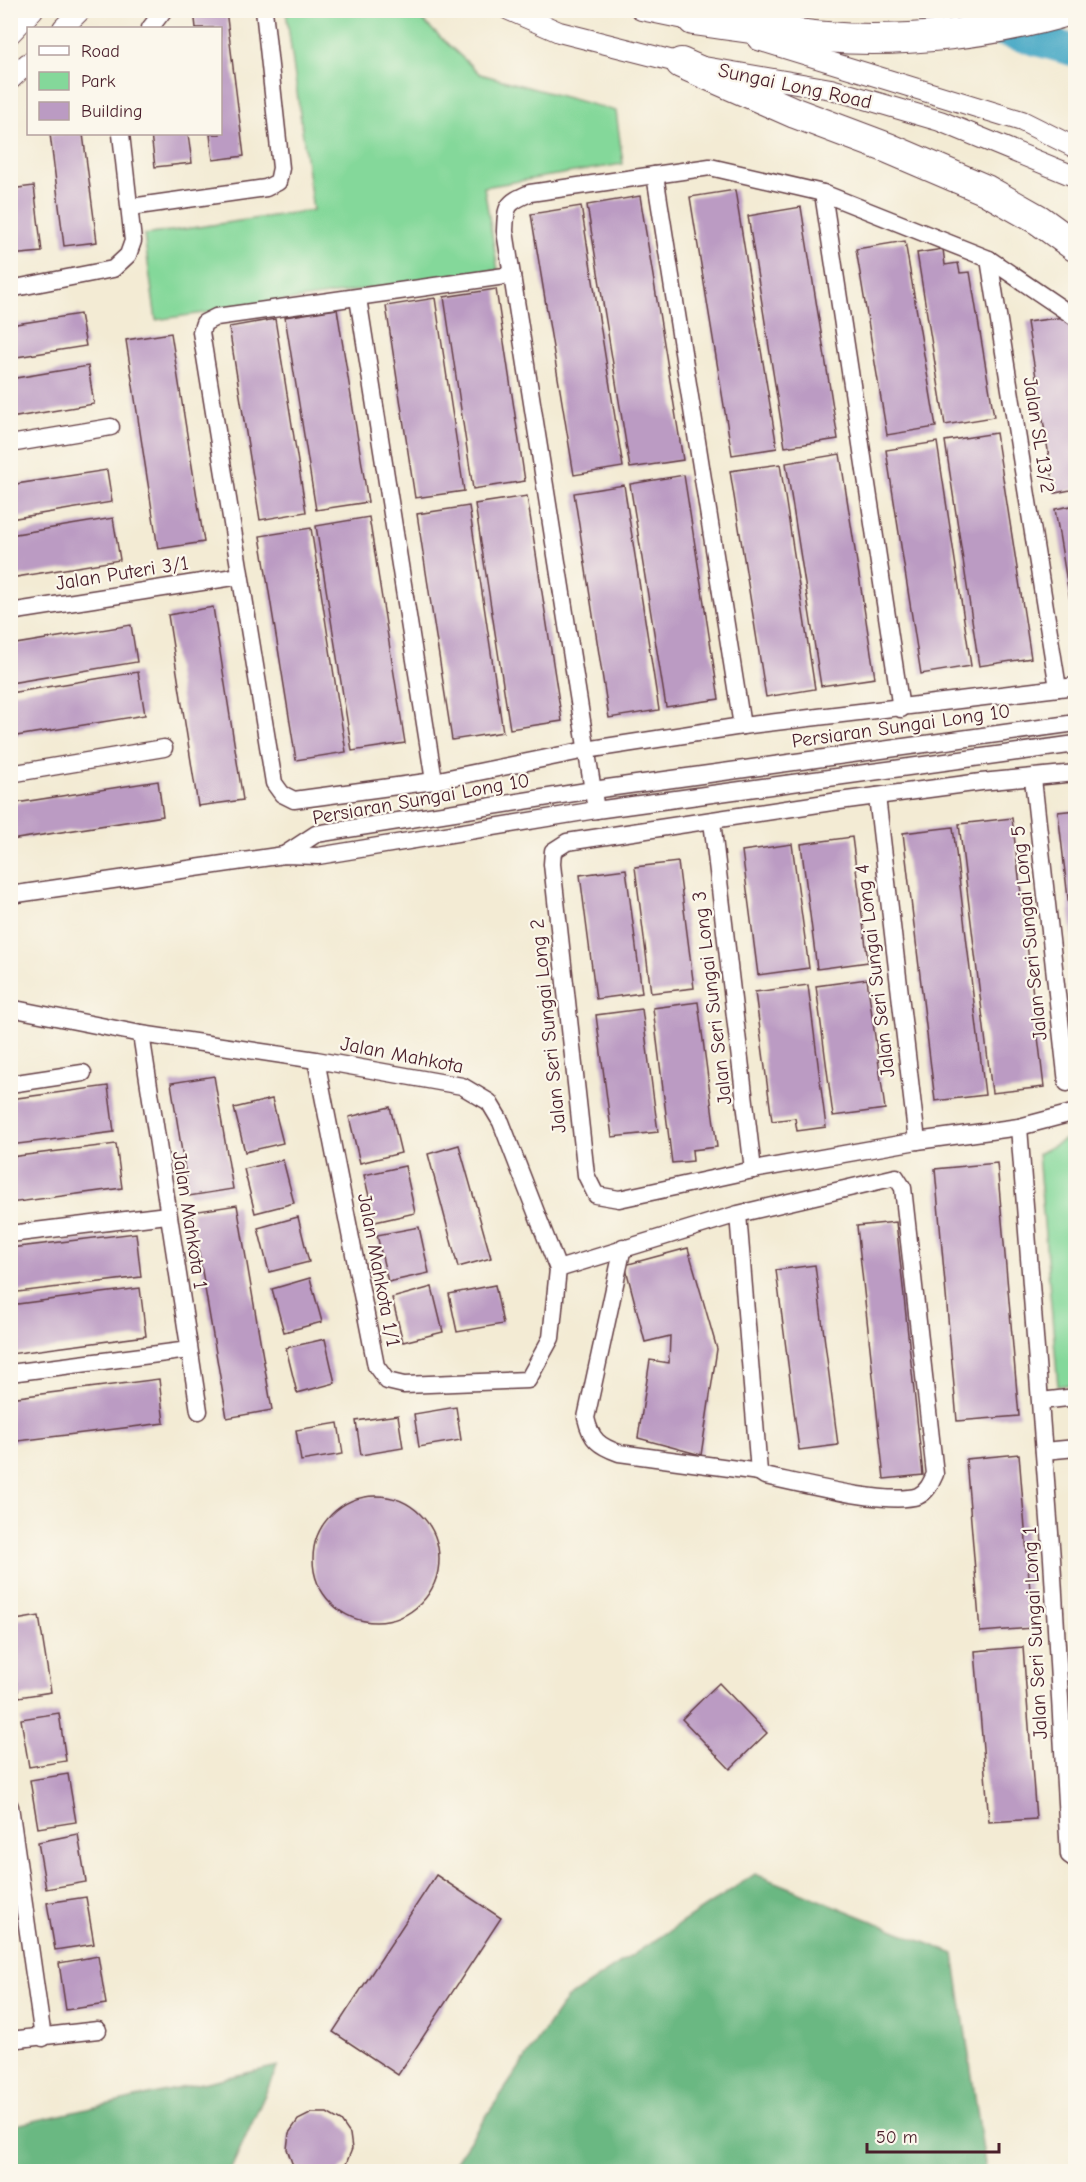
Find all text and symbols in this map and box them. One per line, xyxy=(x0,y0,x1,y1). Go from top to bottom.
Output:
legend xyxy=(27,27,222,135)
text: Road xyxy=(81,41,120,62)
street label: Sungai Long Road xyxy=(716,59,874,113)
text: Park xyxy=(81,71,116,92)
text: Building xyxy=(81,101,143,122)
street label: Jalan SL 13/2 xyxy=(1019,375,1059,495)
street label: Jalan Puteri 3/1 xyxy=(54,551,190,595)
street label: Persiaran Sungai Long 10 xyxy=(790,699,1012,753)
street label: Persiaran Sungai Long 10 xyxy=(311,769,531,829)
street label: Jalan Seri Sungai Long 5 xyxy=(1006,824,1052,1042)
street label: Jalan Seri Sungai Long 4 xyxy=(850,863,900,1079)
street label: Jalan Seri Sungai Long 3 xyxy=(687,890,737,1106)
street label: Jalan Seri Sungai Long 2 xyxy=(525,918,571,1134)
street label: Jalan Mahkota xyxy=(339,1032,465,1078)
street label: Jalan Mahkota 1 xyxy=(168,1149,212,1291)
street label: Jalan Mahkota 1/1 xyxy=(353,1191,405,1349)
street label: Jalan Seri Sungai Long 1 xyxy=(1018,1526,1052,1740)
scale bar xyxy=(867,2116,999,2154)
text: 50 m xyxy=(876,2127,918,2148)

